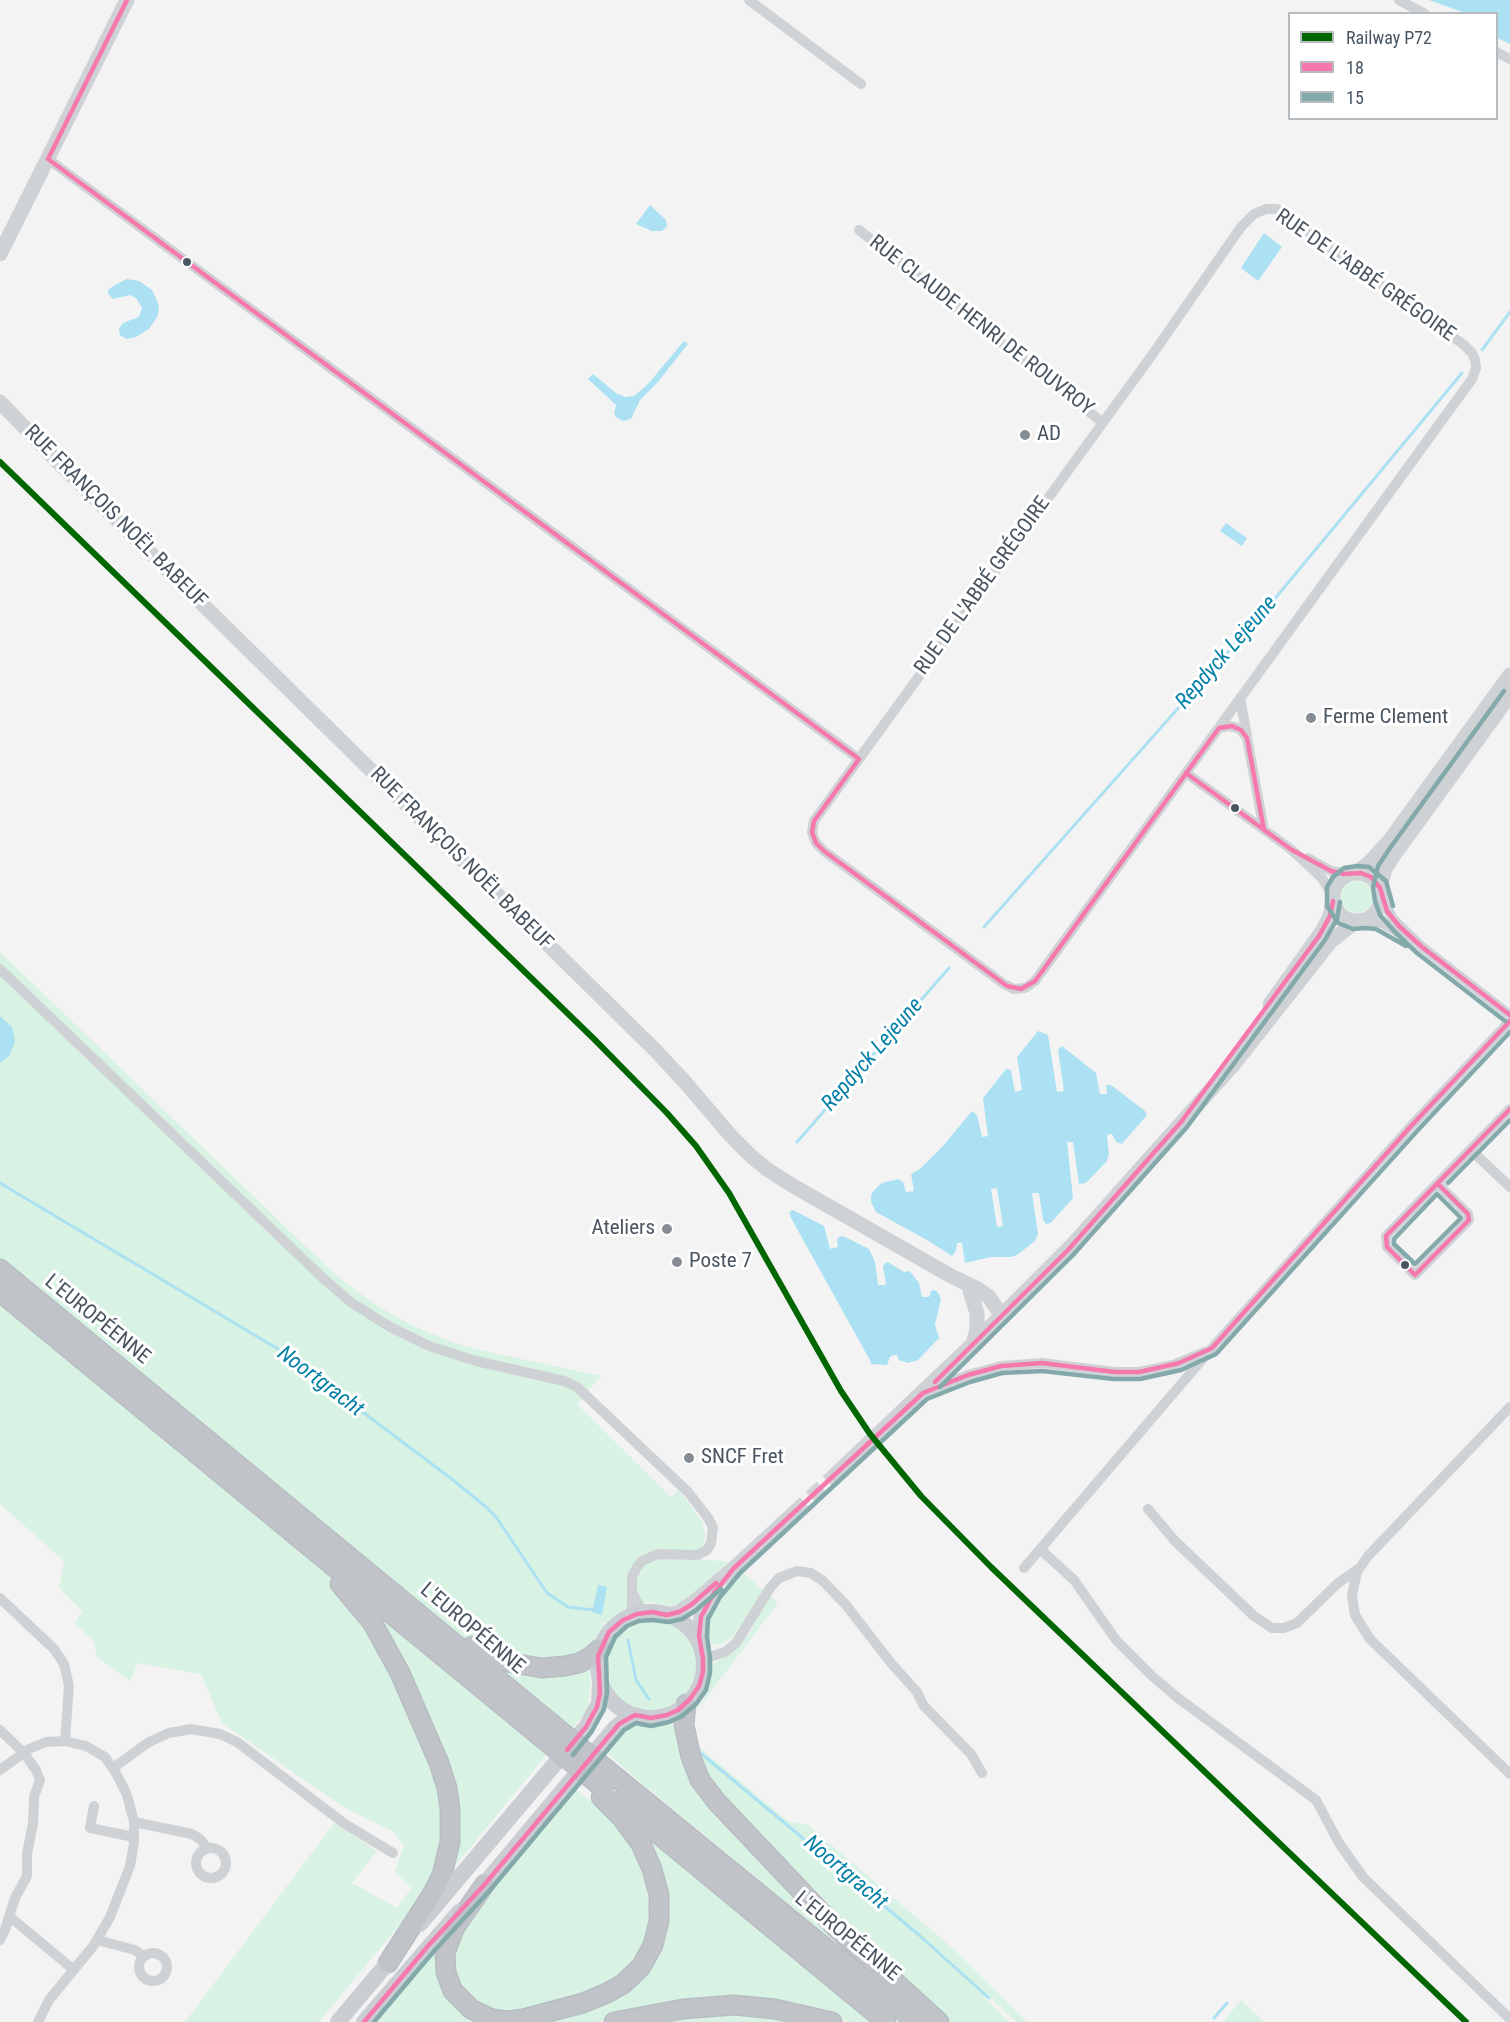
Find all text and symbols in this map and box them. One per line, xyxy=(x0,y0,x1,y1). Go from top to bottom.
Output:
legend xyxy=(1288,12,1498,120)
text: Railway P72 xyxy=(1346,27,1432,48)
text: 18 xyxy=(1346,57,1364,78)
text: 15 xyxy=(1346,87,1364,108)
street label: RUE DE L'ABBÉ GRÉGOIRE xyxy=(1270,204,1460,348)
street label: RUE CLAUDE HENRI DE ROUVROY xyxy=(864,231,1098,421)
unlabelled marker xyxy=(181,256,193,268)
street label: RUE FRANÇOIS NOËL BABEUF xyxy=(18,420,212,614)
place label: AD xyxy=(1037,422,1061,448)
marker: AD xyxy=(1018,428,1032,442)
street label: RUE DE L'ABBÉ GRÉGOIRE xyxy=(910,492,1056,680)
water label: Repdyck Lejeune xyxy=(1171,591,1283,715)
place label: Ferme Clement xyxy=(1323,705,1448,731)
marker: Ferme Clement xyxy=(1304,711,1318,725)
street label: RUE FRANÇOIS NOËL BABEUF xyxy=(364,762,558,956)
unlabelled marker xyxy=(1229,802,1241,814)
water label: Repdyck Lejeune xyxy=(817,993,929,1117)
place label: Ateliers xyxy=(592,1216,655,1242)
marker: Ateliers xyxy=(660,1222,674,1236)
place label: Poste 7 xyxy=(689,1249,752,1275)
marker: Poste 7 xyxy=(670,1255,684,1269)
unlabelled marker xyxy=(1399,1259,1411,1271)
street label: L'EUROPÉENNE xyxy=(39,1270,155,1370)
water label: Noortgracht xyxy=(272,1341,368,1423)
place label: SNCF Fret xyxy=(701,1445,784,1471)
marker: SNCF Fret xyxy=(682,1451,696,1465)
street label: L'EUROPÉENNE xyxy=(415,1578,529,1680)
water label: Noortgracht xyxy=(798,1830,892,1916)
street label: L'EUROPÉENNE xyxy=(789,1887,905,1987)

